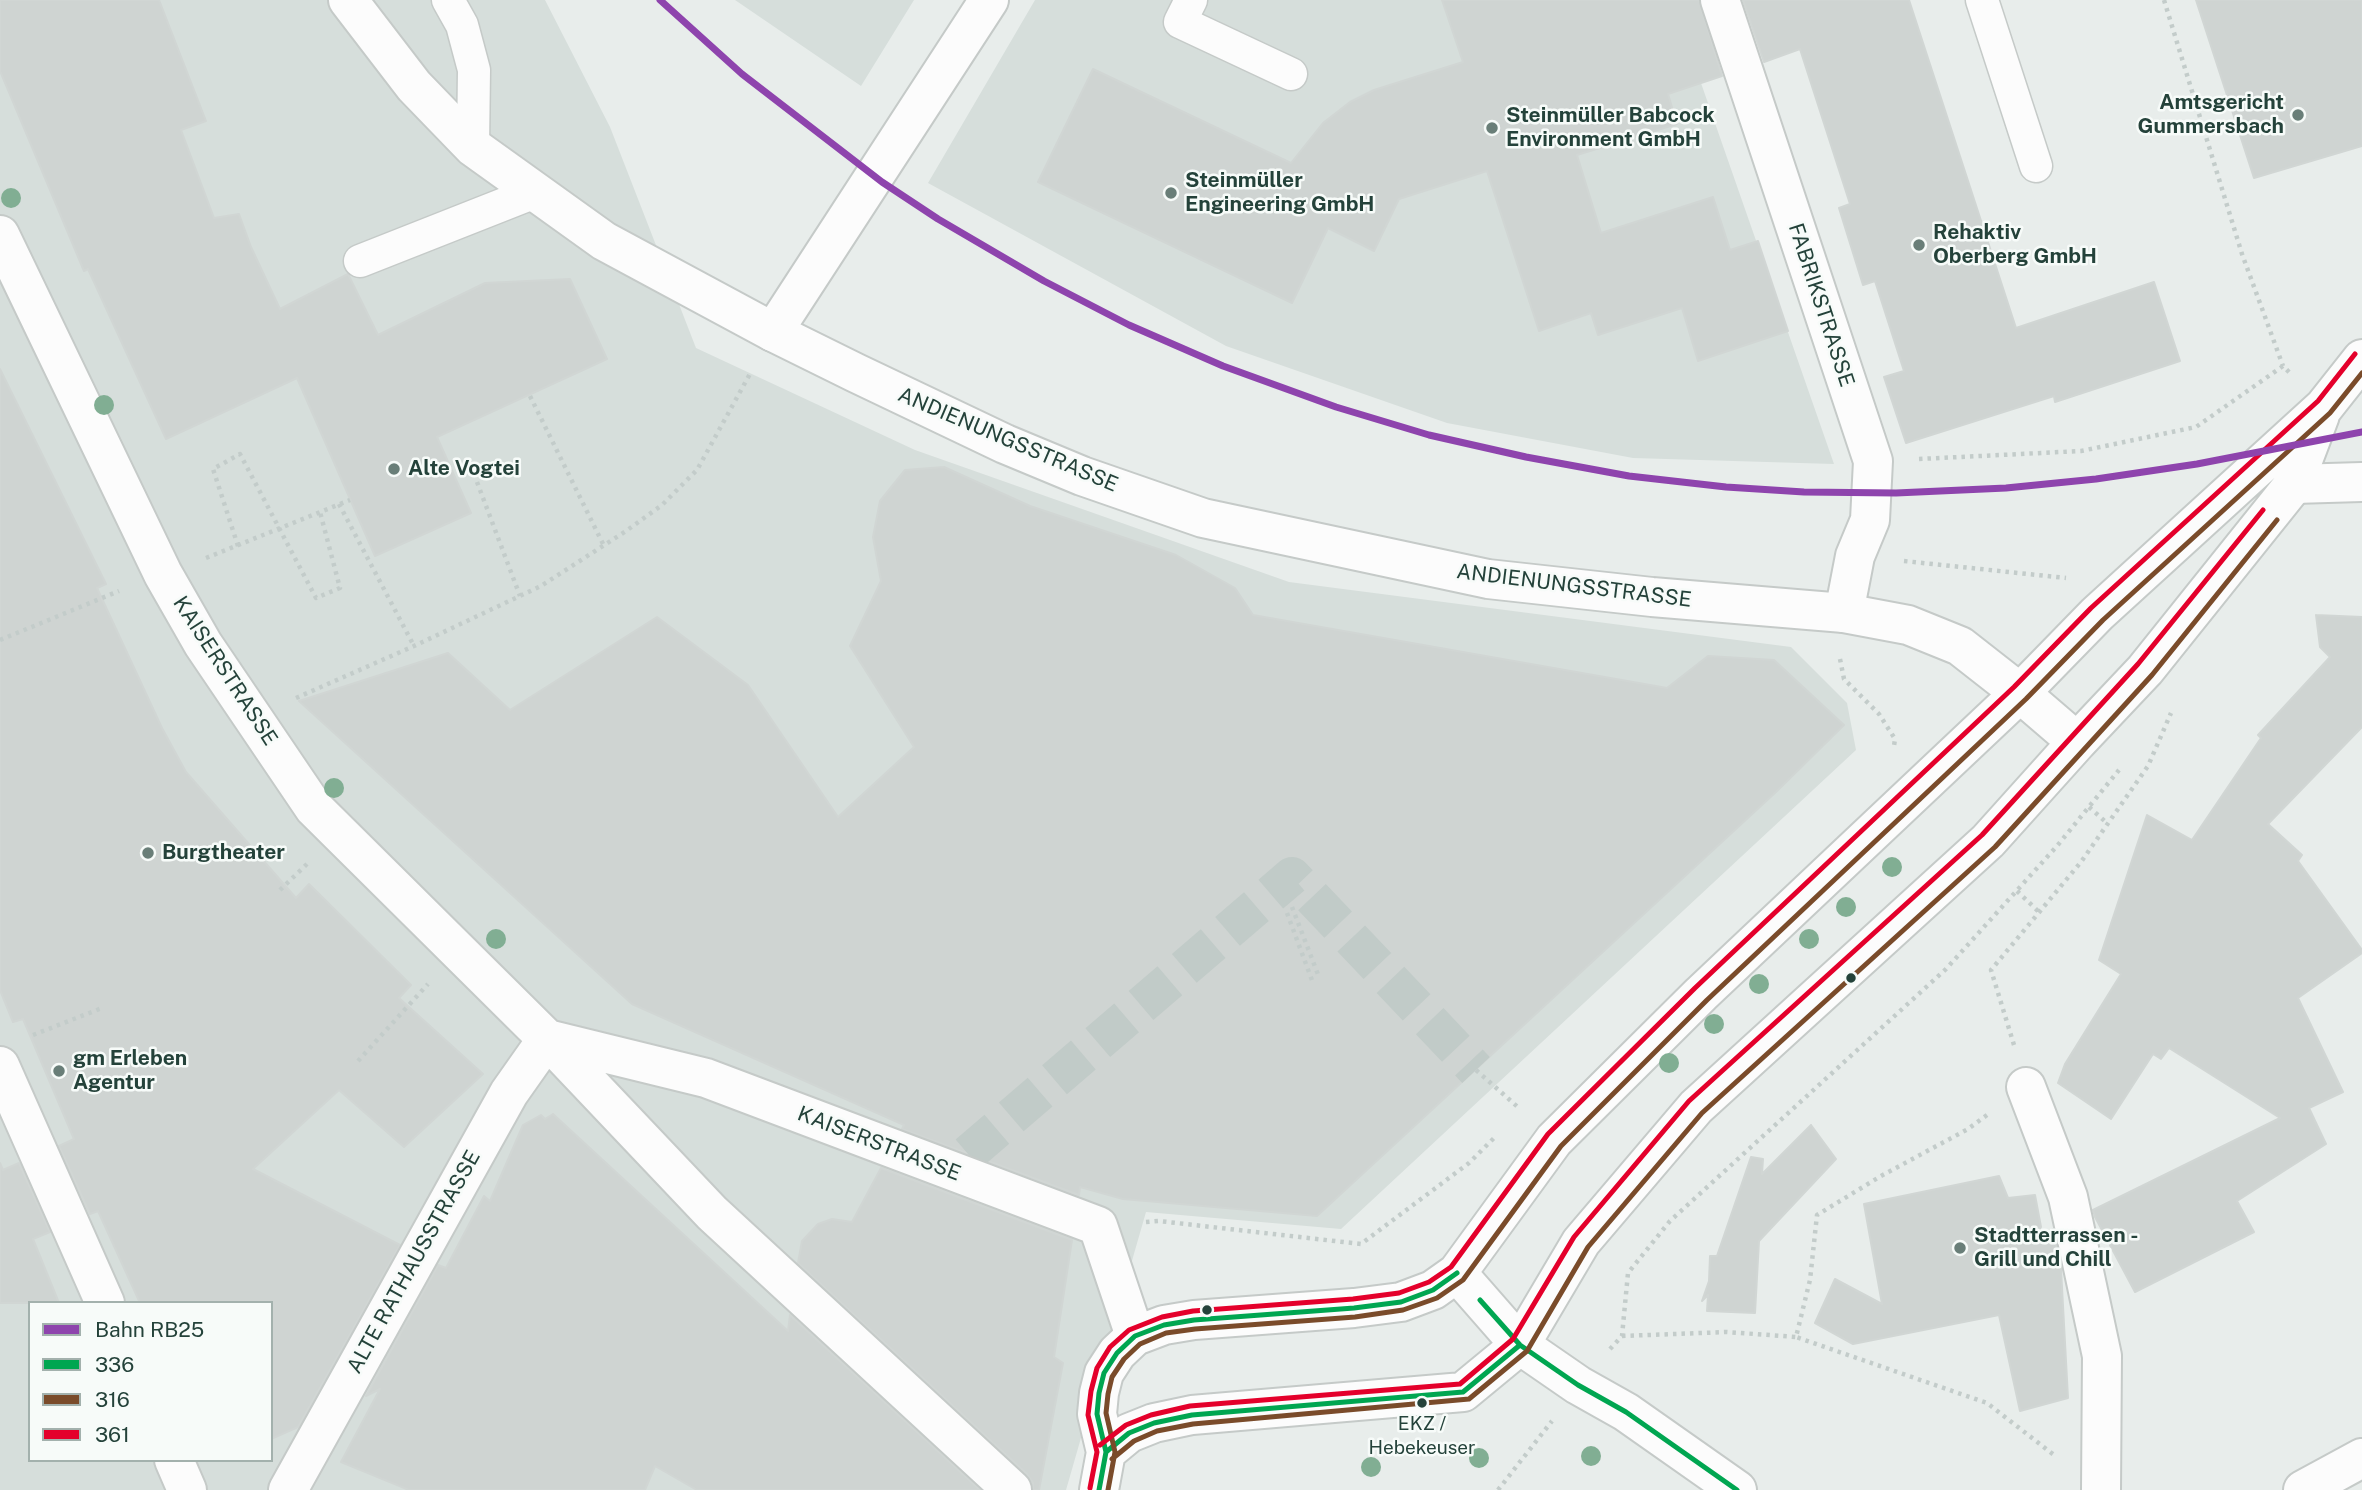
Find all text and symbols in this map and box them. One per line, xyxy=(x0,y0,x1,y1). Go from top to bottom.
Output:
place label: Amtsgericht Gummersbach xyxy=(2138,90,2284,140)
place label: Steinmüller Babcock Environment GmbH xyxy=(1506,103,1715,153)
marker: Amtsgericht Gummersbach xyxy=(2290,107,2306,123)
marker: Steinmüller Babcock Environment GmbH xyxy=(1484,120,1500,136)
place label: Steinmüller Engineering GmbH xyxy=(1185,168,1374,218)
marker: Steinmüller Engineering GmbH xyxy=(1163,185,1179,201)
street label: FABRIKSTRASSE xyxy=(1783,220,1859,390)
place label: Rehaktiv Oberberg GmbH xyxy=(1933,220,2097,270)
marker: Rehaktiv Oberberg GmbH xyxy=(1911,237,1927,253)
street label: ANDIENUNGSSTRASSE xyxy=(894,382,1122,498)
place label: Alte Vogtei xyxy=(408,456,520,482)
marker: Alte Vogtei xyxy=(386,461,402,477)
street label: ANDIENUNGSSTRASSE xyxy=(1455,559,1693,613)
street label: KAISERSTRASSE xyxy=(167,592,283,750)
place label: Burgtheater xyxy=(162,840,285,866)
marker: Burgtheater xyxy=(140,845,156,861)
unlabelled marker xyxy=(1844,971,1858,985)
place label: gm Erleben Agentur xyxy=(73,1046,187,1096)
marker: gm Erleben Agentur xyxy=(51,1063,67,1079)
street label: KAISERSTRASSE xyxy=(794,1101,964,1187)
street label: ALTE RATHAUSSTRASSE xyxy=(342,1146,486,1378)
place label: Stadtterrassen - Grill und Chill xyxy=(1974,1223,2139,1273)
marker: Stadtterrassen - Grill und Chill xyxy=(1952,1240,1968,1256)
legend xyxy=(28,1301,273,1462)
unlabelled marker xyxy=(1200,1303,1214,1317)
text: Bahn RB25 xyxy=(95,1317,204,1342)
text: 336 xyxy=(95,1352,134,1377)
text: 316 xyxy=(95,1387,130,1412)
marker: EKZ / Hebekeuser xyxy=(1415,1396,1429,1410)
place label: EKZ / Hebekeuser xyxy=(1368,1413,1476,1457)
text: 361 xyxy=(95,1422,130,1447)

